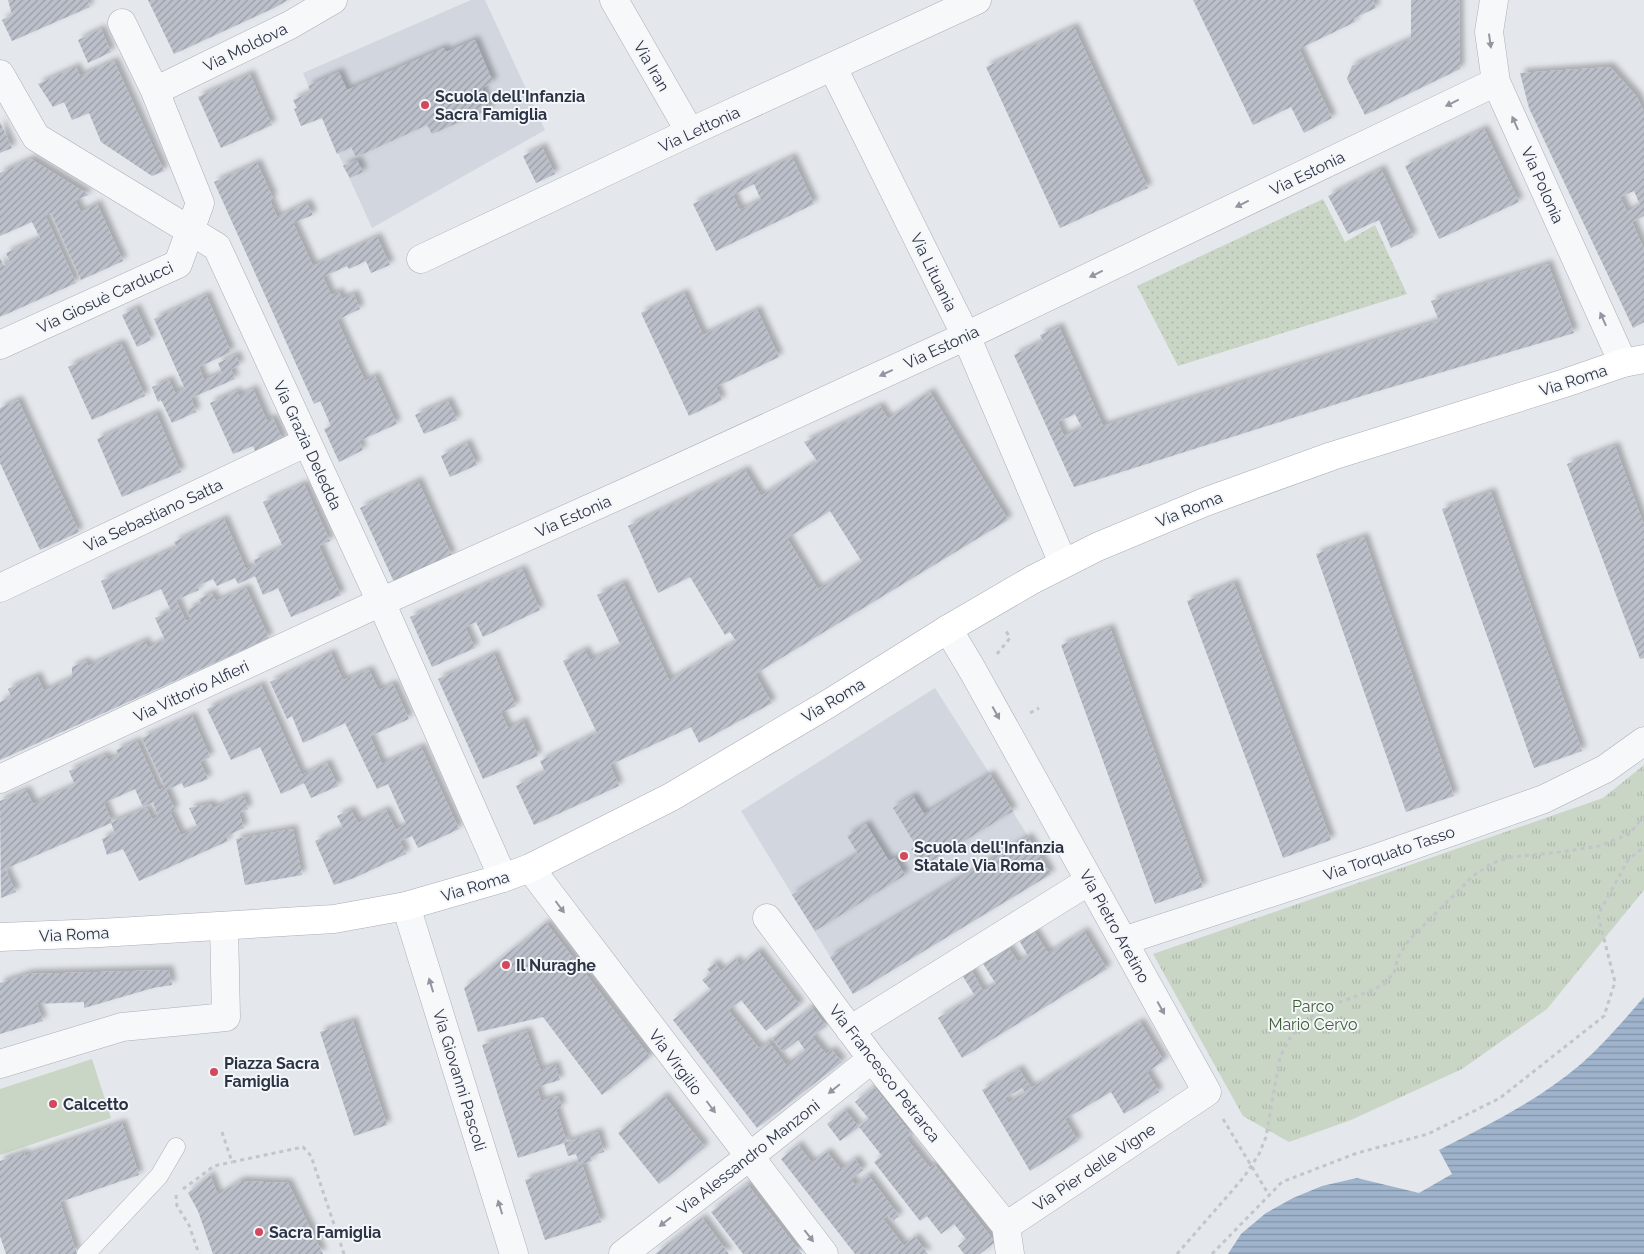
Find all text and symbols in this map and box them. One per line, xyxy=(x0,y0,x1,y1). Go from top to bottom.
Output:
street label: Via Moldova xyxy=(200,19,290,76)
one-way arrow xyxy=(1486,33,1494,49)
street label: Via Iran xyxy=(630,38,673,95)
place label: Scuola dell'Infanzia Sacra Famiglia xyxy=(435,87,585,124)
marker: Scuola dell'Infanzia Sacra Famiglia xyxy=(419,99,431,111)
one-way arrow xyxy=(1445,99,1459,107)
street label: Via Lettonia xyxy=(656,102,743,157)
one-way arrow xyxy=(1510,116,1518,130)
street label: Via Polonia xyxy=(1517,144,1568,226)
street label: Via Estonia xyxy=(1267,147,1348,200)
one-way arrow xyxy=(1235,199,1250,208)
street label: Via Lituania xyxy=(906,230,961,315)
street label: Via Giosuè Carducci xyxy=(34,258,176,337)
one-way arrow xyxy=(1089,270,1103,278)
one-way arrow xyxy=(1599,312,1607,326)
street label: Via Estonia xyxy=(901,322,982,373)
street label: Via Roma xyxy=(1537,361,1610,400)
one-way arrow xyxy=(879,369,893,377)
street label: Via Grazia Deledda xyxy=(269,378,346,513)
street label: Via Sebastiano Satta xyxy=(81,475,226,556)
street label: Via Roma xyxy=(1153,487,1225,531)
street label: Via Estonia xyxy=(532,491,614,542)
street label: Via Vittorio Alfieri xyxy=(131,656,252,726)
street label: Via Roma xyxy=(798,674,868,727)
one-way arrow xyxy=(992,707,1001,720)
street label: Via Torquato Tasso xyxy=(1321,822,1457,885)
place label: Scuola dell'Infanzia Statale Via Roma xyxy=(914,838,1064,875)
marker: Scuola dell'Infanzia Statale Via Roma xyxy=(898,850,910,862)
street label: Via Pietro Aretino xyxy=(1075,866,1154,986)
street label: Via Roma xyxy=(439,867,512,906)
one-way arrow xyxy=(555,900,565,914)
street label: Via Roma xyxy=(38,923,110,946)
place label: Il Nuraghe xyxy=(516,956,596,975)
marker: Il Nuraghe xyxy=(500,959,512,971)
one-way arrow xyxy=(426,978,434,993)
park label: Parco Mario Cervo xyxy=(1268,997,1358,1034)
street label: Via Francesco Petrarca xyxy=(825,1001,944,1146)
one-way arrow xyxy=(1156,1002,1165,1015)
street label: Via Giovanni Pascoli xyxy=(429,1007,490,1153)
street label: Via Virgilio xyxy=(645,1026,706,1099)
place label: Piazza Sacra Famiglia xyxy=(224,1054,319,1091)
marker: Piazza Sacra Famiglia xyxy=(208,1066,220,1078)
one-way arrow xyxy=(828,1083,841,1094)
place label: Calcetto xyxy=(63,1095,129,1114)
street label: Via Alessandro Manzoni xyxy=(673,1096,823,1219)
marker: Calcetto xyxy=(47,1098,59,1110)
one-way arrow xyxy=(705,1100,716,1113)
street label: Via Pier delle Vigne xyxy=(1030,1119,1159,1215)
one-way arrow xyxy=(495,1200,503,1215)
one-way arrow xyxy=(659,1216,672,1227)
place label: Sacra Famiglia xyxy=(269,1223,381,1242)
marker: Sacra Famiglia xyxy=(253,1226,265,1238)
one-way arrow xyxy=(804,1229,815,1242)

